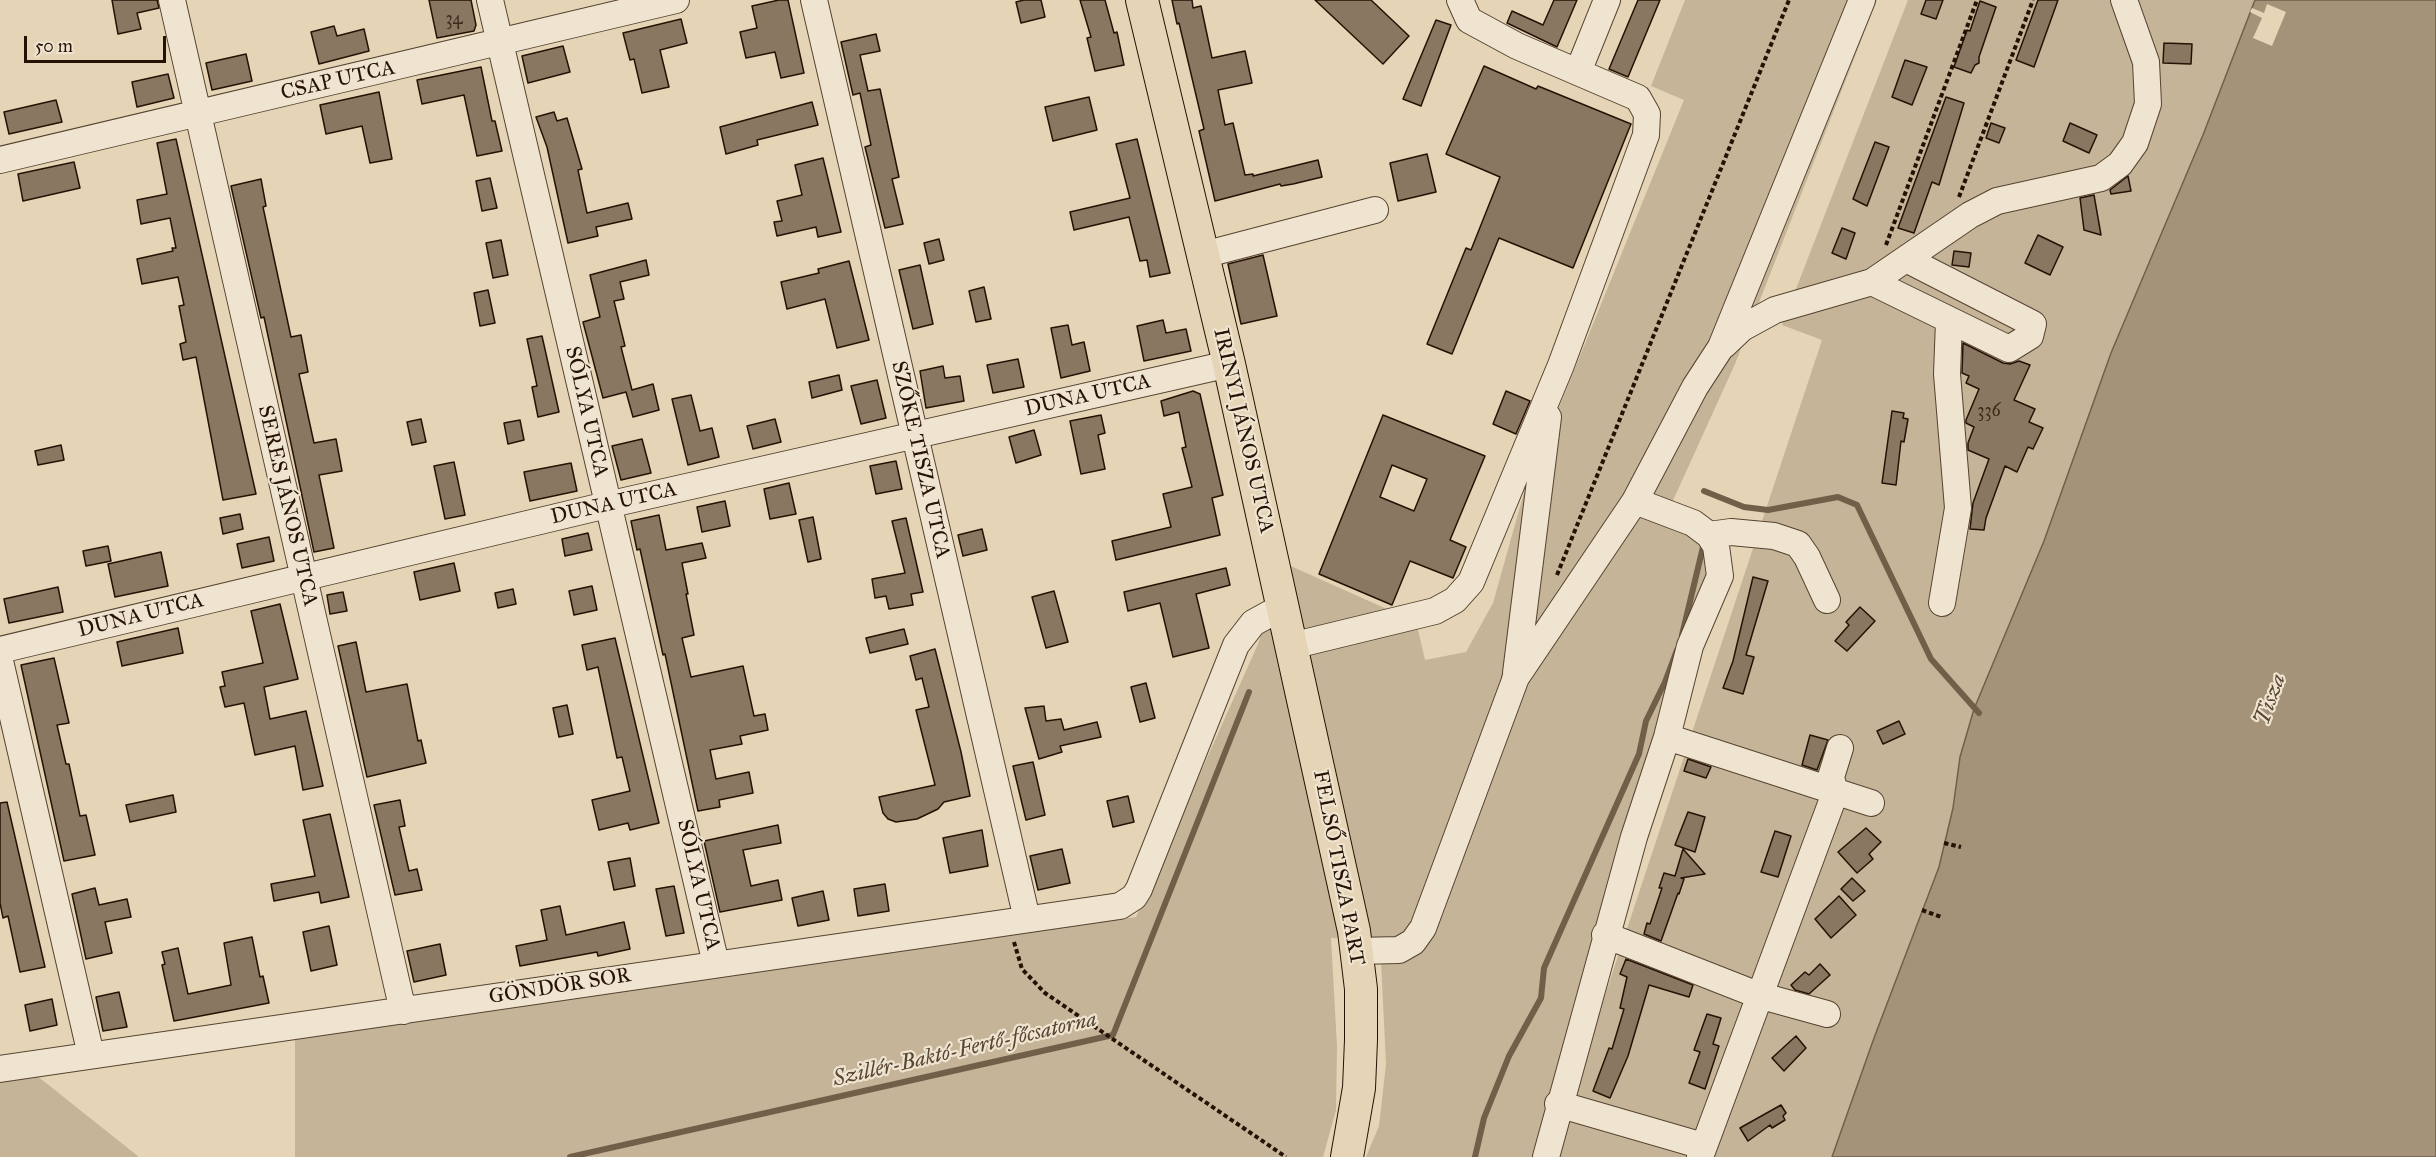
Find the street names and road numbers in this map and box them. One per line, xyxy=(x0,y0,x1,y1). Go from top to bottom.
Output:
street label: CSAP UTCA xyxy=(278,56,398,106)
street label: IRINYI JÁNOS UTCA xyxy=(1207,326,1279,536)
street label: SÓLYA UTCA xyxy=(559,344,613,480)
street label: SZŐKE TISZA UTCA xyxy=(885,359,955,561)
street label: DUNA UTCA xyxy=(1022,369,1154,423)
street label: SERES JÁNOS UTCA xyxy=(252,403,322,609)
street label: DUNA UTCA xyxy=(548,477,680,531)
street label: DUNA UTCA xyxy=(76,588,206,644)
street label: FELSŐ TISZA PART xyxy=(1307,768,1369,968)
street label: SÓLYA UTCA xyxy=(671,817,725,953)
street label: GÖNDÖR SOR xyxy=(487,963,633,1011)

